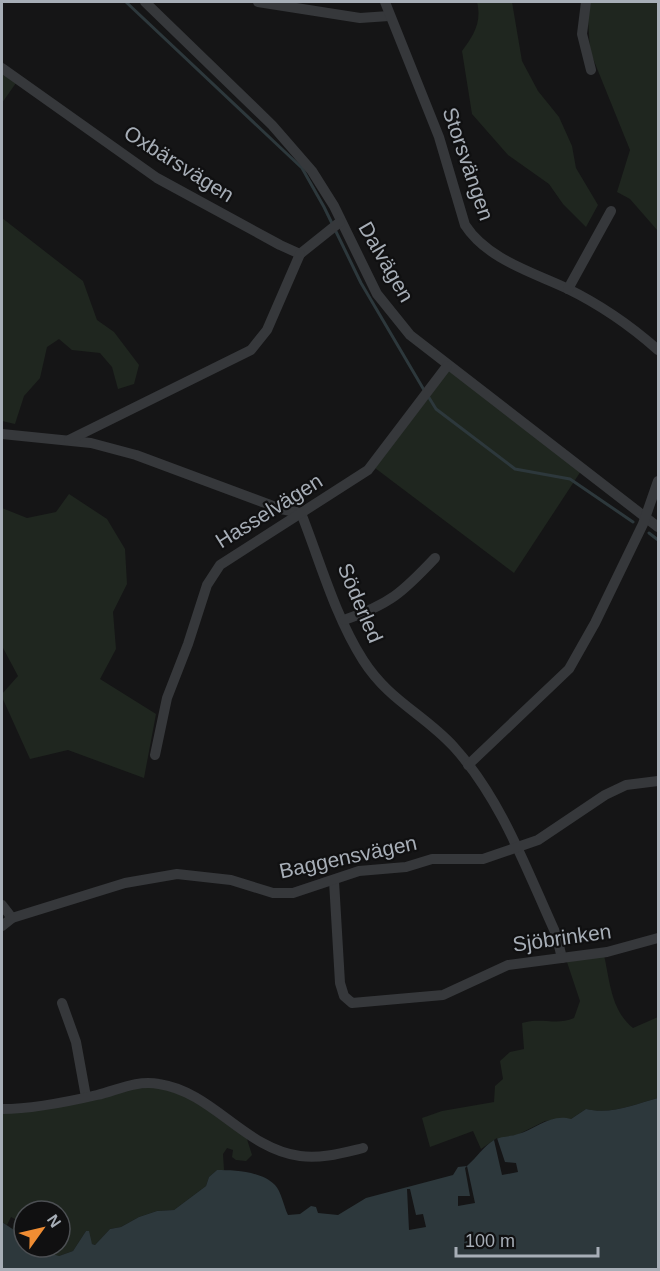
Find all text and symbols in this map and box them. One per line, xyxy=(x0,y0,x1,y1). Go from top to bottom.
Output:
street label: Storsvängen xyxy=(438,104,499,223)
street label: Oxbärsvägen xyxy=(120,121,238,206)
street label: Dalvägen xyxy=(354,218,419,306)
street label: Hasselvägen xyxy=(211,469,326,552)
street label: Söderled xyxy=(333,560,387,646)
street label: Baggensvägen xyxy=(277,831,419,882)
street label: Sjöbrinken xyxy=(511,919,613,956)
north arrow xyxy=(12,1199,72,1259)
text: N xyxy=(44,1211,64,1230)
scale bar xyxy=(456,1220,598,1258)
text: 100 m xyxy=(465,1231,515,1251)

